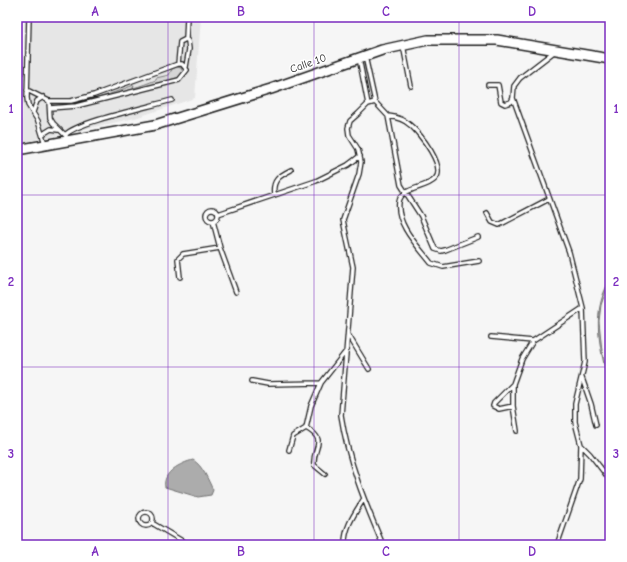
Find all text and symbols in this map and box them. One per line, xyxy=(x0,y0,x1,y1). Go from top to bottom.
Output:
text: A xyxy=(91,4,99,19)
text: B xyxy=(237,4,245,19)
text: C xyxy=(382,4,390,19)
text: D xyxy=(528,4,536,19)
street label: Calle 10 xyxy=(288,51,328,76)
text: 1 xyxy=(8,101,14,116)
text: 1 xyxy=(613,101,619,116)
text: 2 xyxy=(8,274,14,289)
text: 2 xyxy=(613,274,619,289)
text: 3 xyxy=(8,446,14,461)
text: 3 xyxy=(613,446,619,461)
text: A xyxy=(91,544,99,559)
text: B xyxy=(237,544,245,559)
text: C xyxy=(382,544,390,559)
text: D xyxy=(528,544,536,559)

